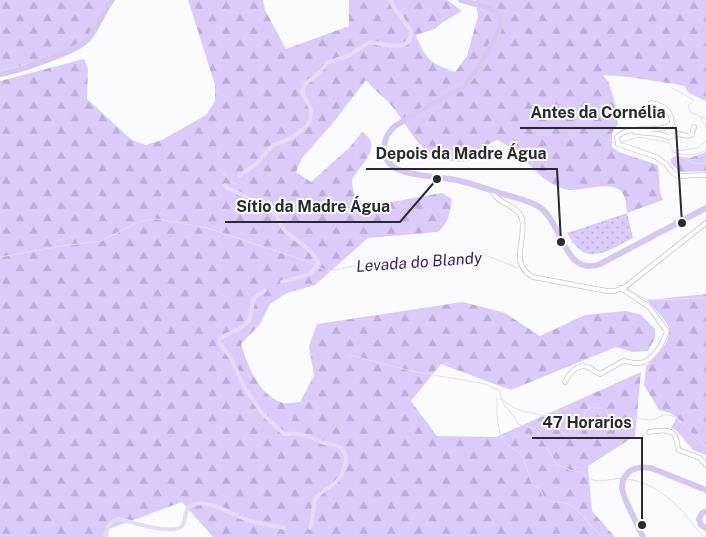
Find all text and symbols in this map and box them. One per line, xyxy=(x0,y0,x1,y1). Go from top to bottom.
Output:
callout: Antes da Cornélia xyxy=(520,97,676,128)
text: Antes da Cornélia xyxy=(530,103,666,122)
callout: Depois da Madre Água xyxy=(366,138,557,169)
text: Depois da Madre Água xyxy=(376,143,546,163)
callout: Sítio da Madre Água xyxy=(225,191,400,222)
text: Sítio da Madre Água xyxy=(236,196,390,216)
water label: Levada do Blandy xyxy=(355,248,483,276)
callout: 47 Horarios xyxy=(532,407,642,438)
text: 47 Horarios xyxy=(542,413,632,432)

